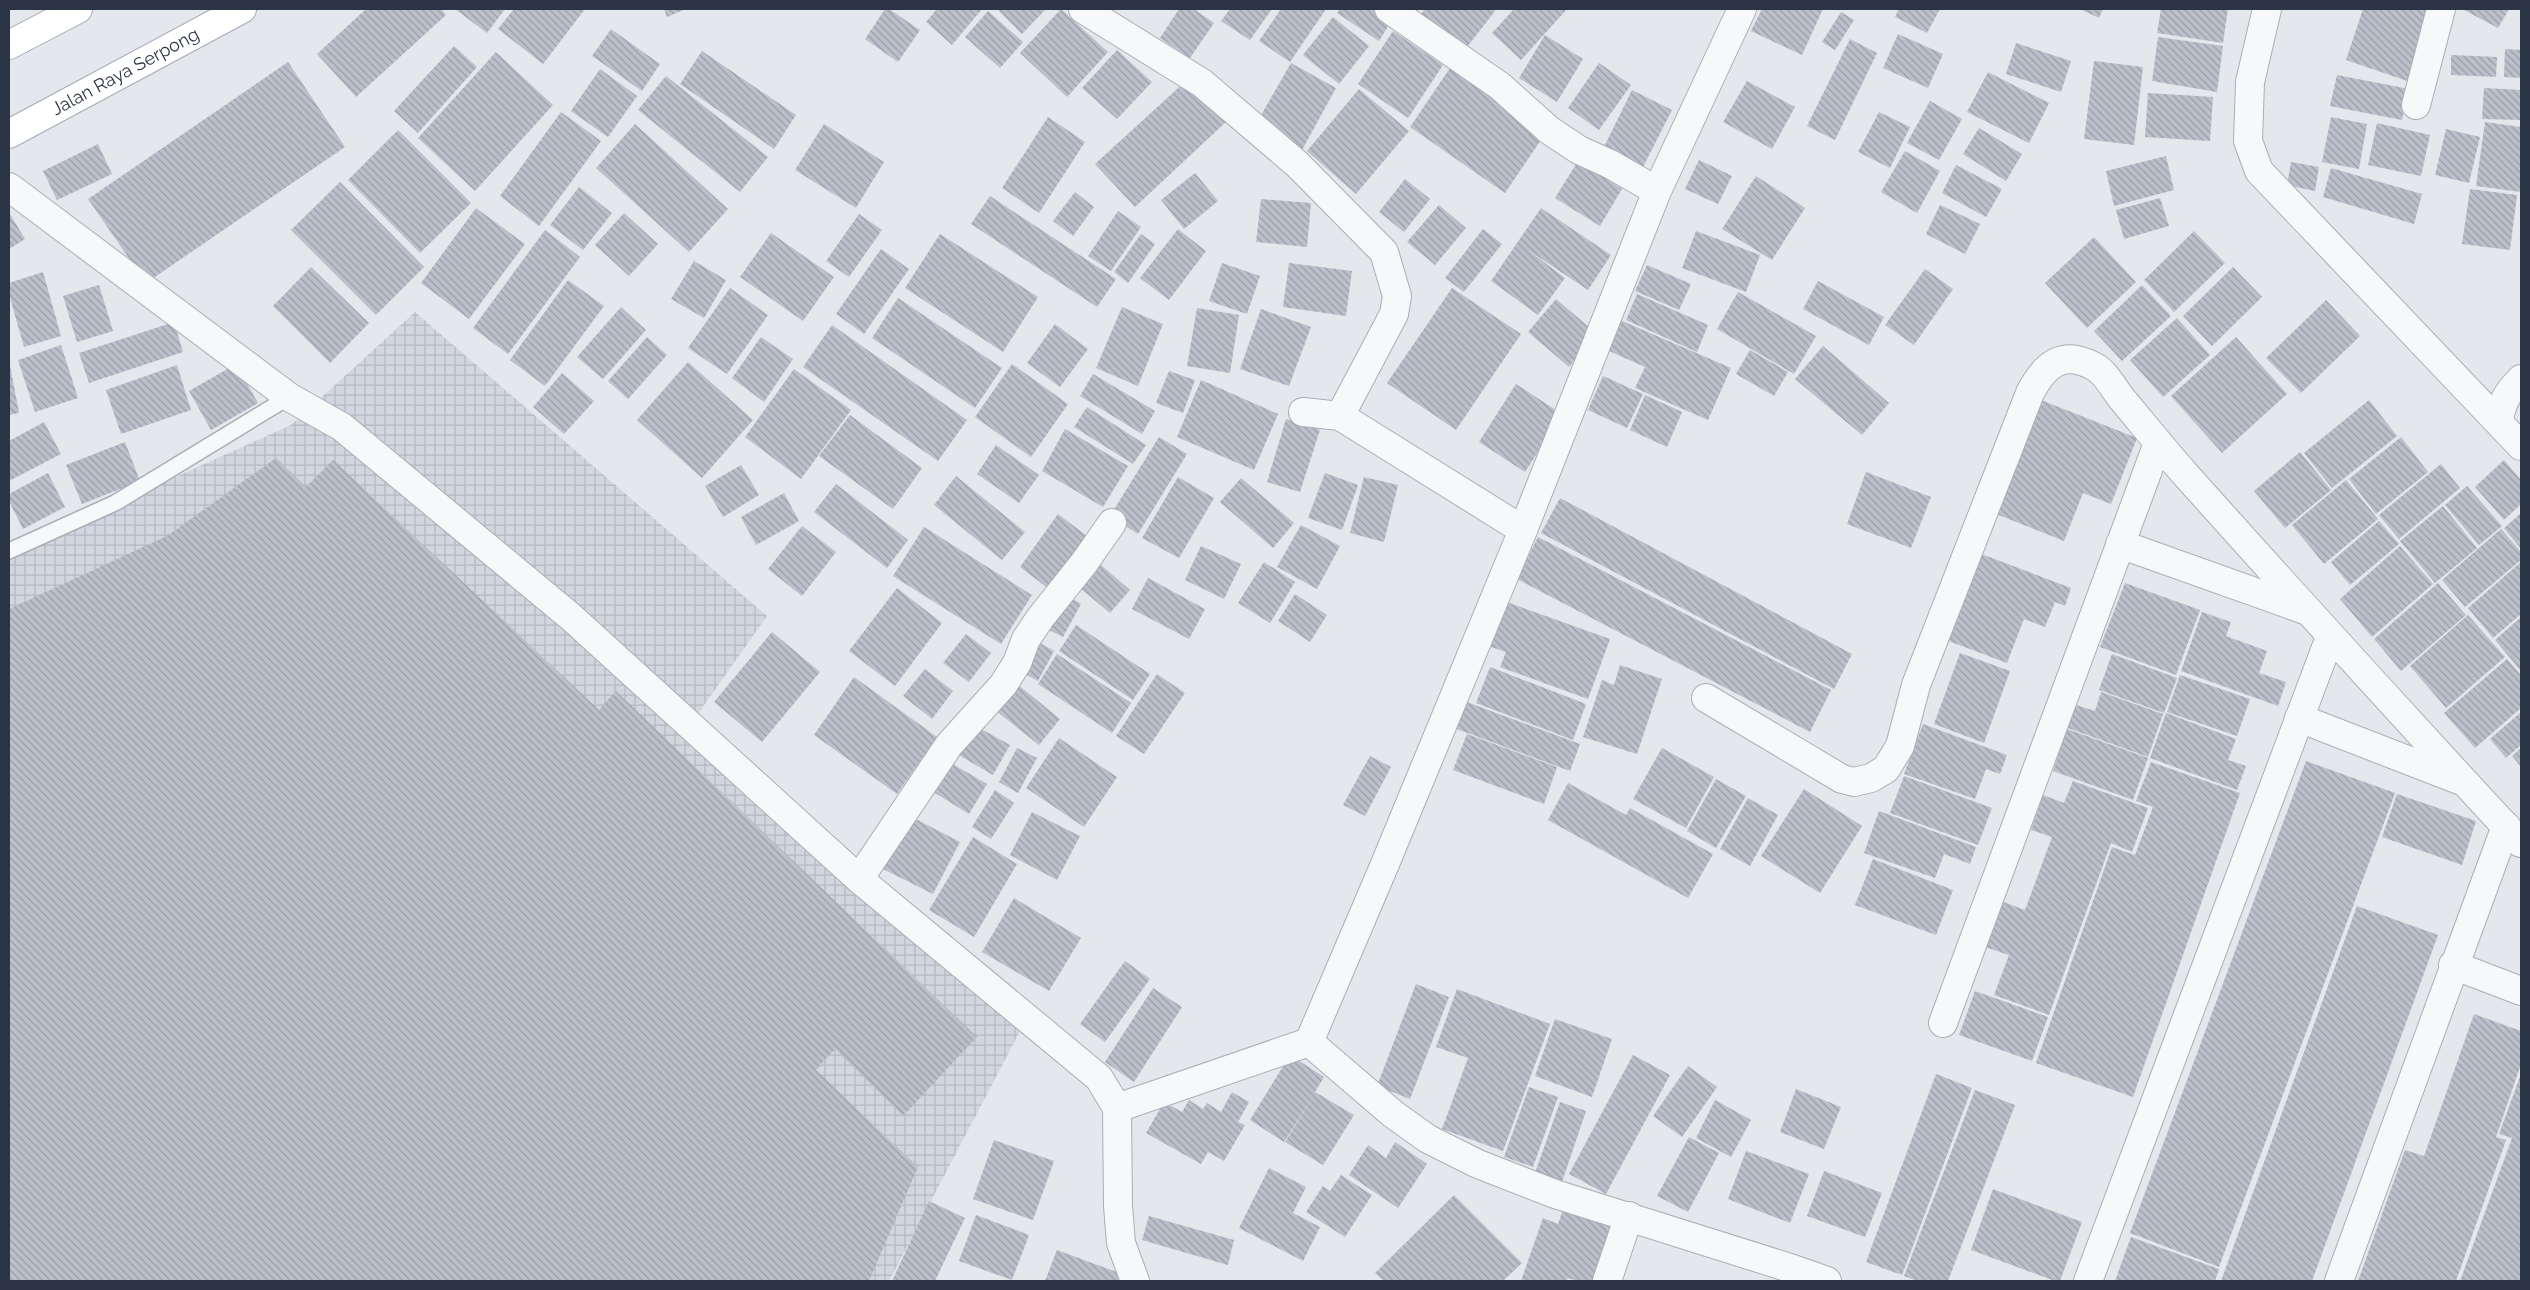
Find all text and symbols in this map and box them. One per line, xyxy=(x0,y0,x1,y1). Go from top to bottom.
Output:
street label: Jalan Raya Serpong xyxy=(48,23,203,119)

